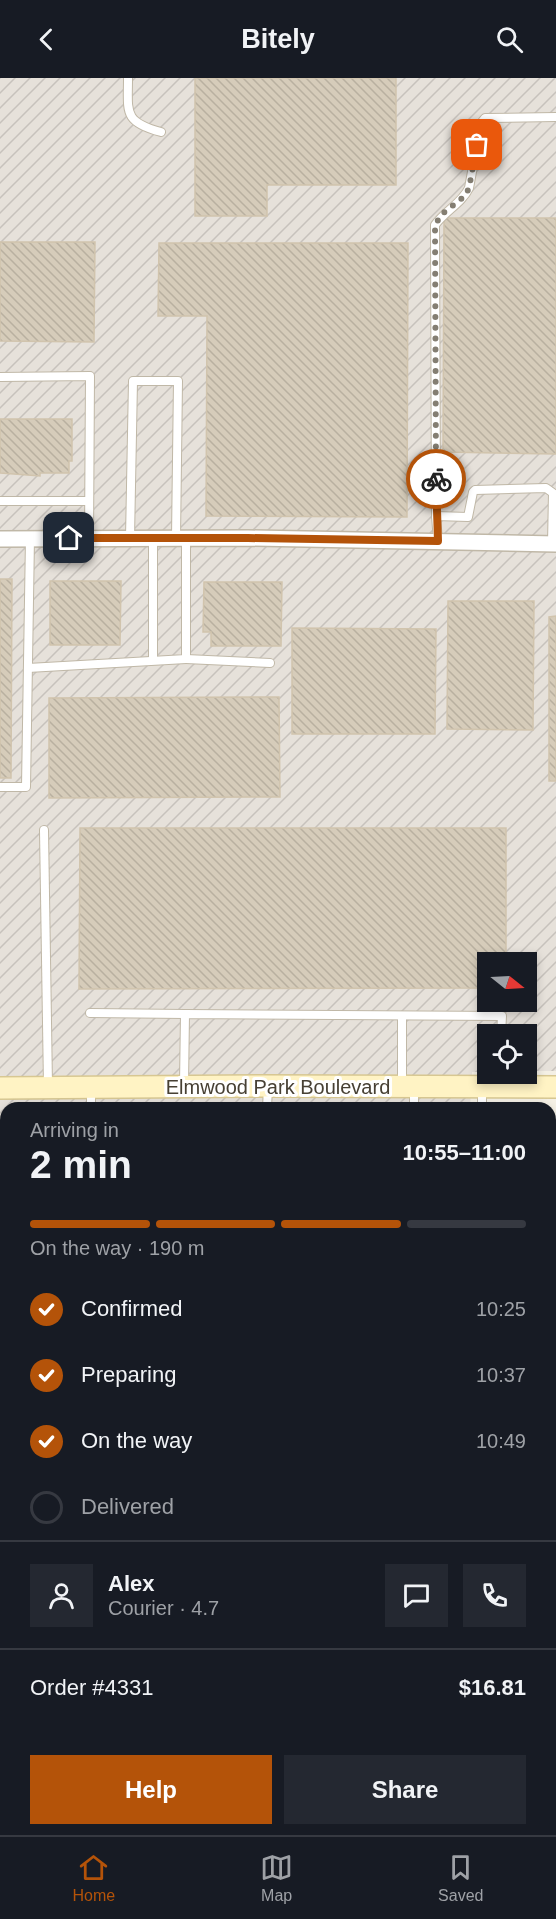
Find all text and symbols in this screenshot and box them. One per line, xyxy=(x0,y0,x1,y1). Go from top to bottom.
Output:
icon: back xyxy=(30,23,63,56)
icon: search xyxy=(493,23,526,56)
text: Bitely xyxy=(241,24,315,54)
pin xyxy=(451,119,502,170)
icon: bag xyxy=(460,128,493,161)
courier xyxy=(406,449,466,509)
icon: bike xyxy=(420,463,453,496)
pin xyxy=(43,512,94,563)
icon: home xyxy=(52,521,85,554)
north arrow xyxy=(477,952,537,1012)
map controls xyxy=(477,952,537,1084)
button: locate xyxy=(477,1024,537,1084)
street label: Elmwood Park Boulevard xyxy=(166,1076,390,1098)
text: Arriving in xyxy=(30,1119,119,1141)
text: 10:55–11:00 xyxy=(402,1140,526,1165)
text: 2 min xyxy=(30,1143,132,1186)
text: On the way · 190 m xyxy=(30,1237,205,1259)
icon: check xyxy=(30,1293,63,1326)
text: Confirmed xyxy=(81,1296,182,1321)
text: 10:25 xyxy=(476,1298,526,1320)
icon: check xyxy=(30,1359,63,1392)
text: Preparing xyxy=(81,1362,176,1387)
text: 10:37 xyxy=(476,1364,526,1386)
icon: check xyxy=(30,1425,63,1458)
text: On the way xyxy=(81,1428,192,1453)
text: 10:49 xyxy=(476,1430,526,1452)
text: Delivered xyxy=(81,1494,174,1519)
button: person xyxy=(30,1564,93,1627)
button: chat xyxy=(385,1564,448,1627)
button: phone xyxy=(463,1564,526,1627)
text: Alex xyxy=(108,1571,154,1596)
text: Courier · 4.7 xyxy=(108,1597,219,1619)
text: Order #4331 xyxy=(30,1675,154,1700)
text: $16.81 xyxy=(459,1675,526,1700)
button: Help xyxy=(30,1755,272,1824)
button: Share xyxy=(284,1755,526,1824)
tab: Home xyxy=(72,1851,115,1905)
tab: Map xyxy=(260,1851,293,1905)
tab: Saved xyxy=(438,1851,483,1905)

